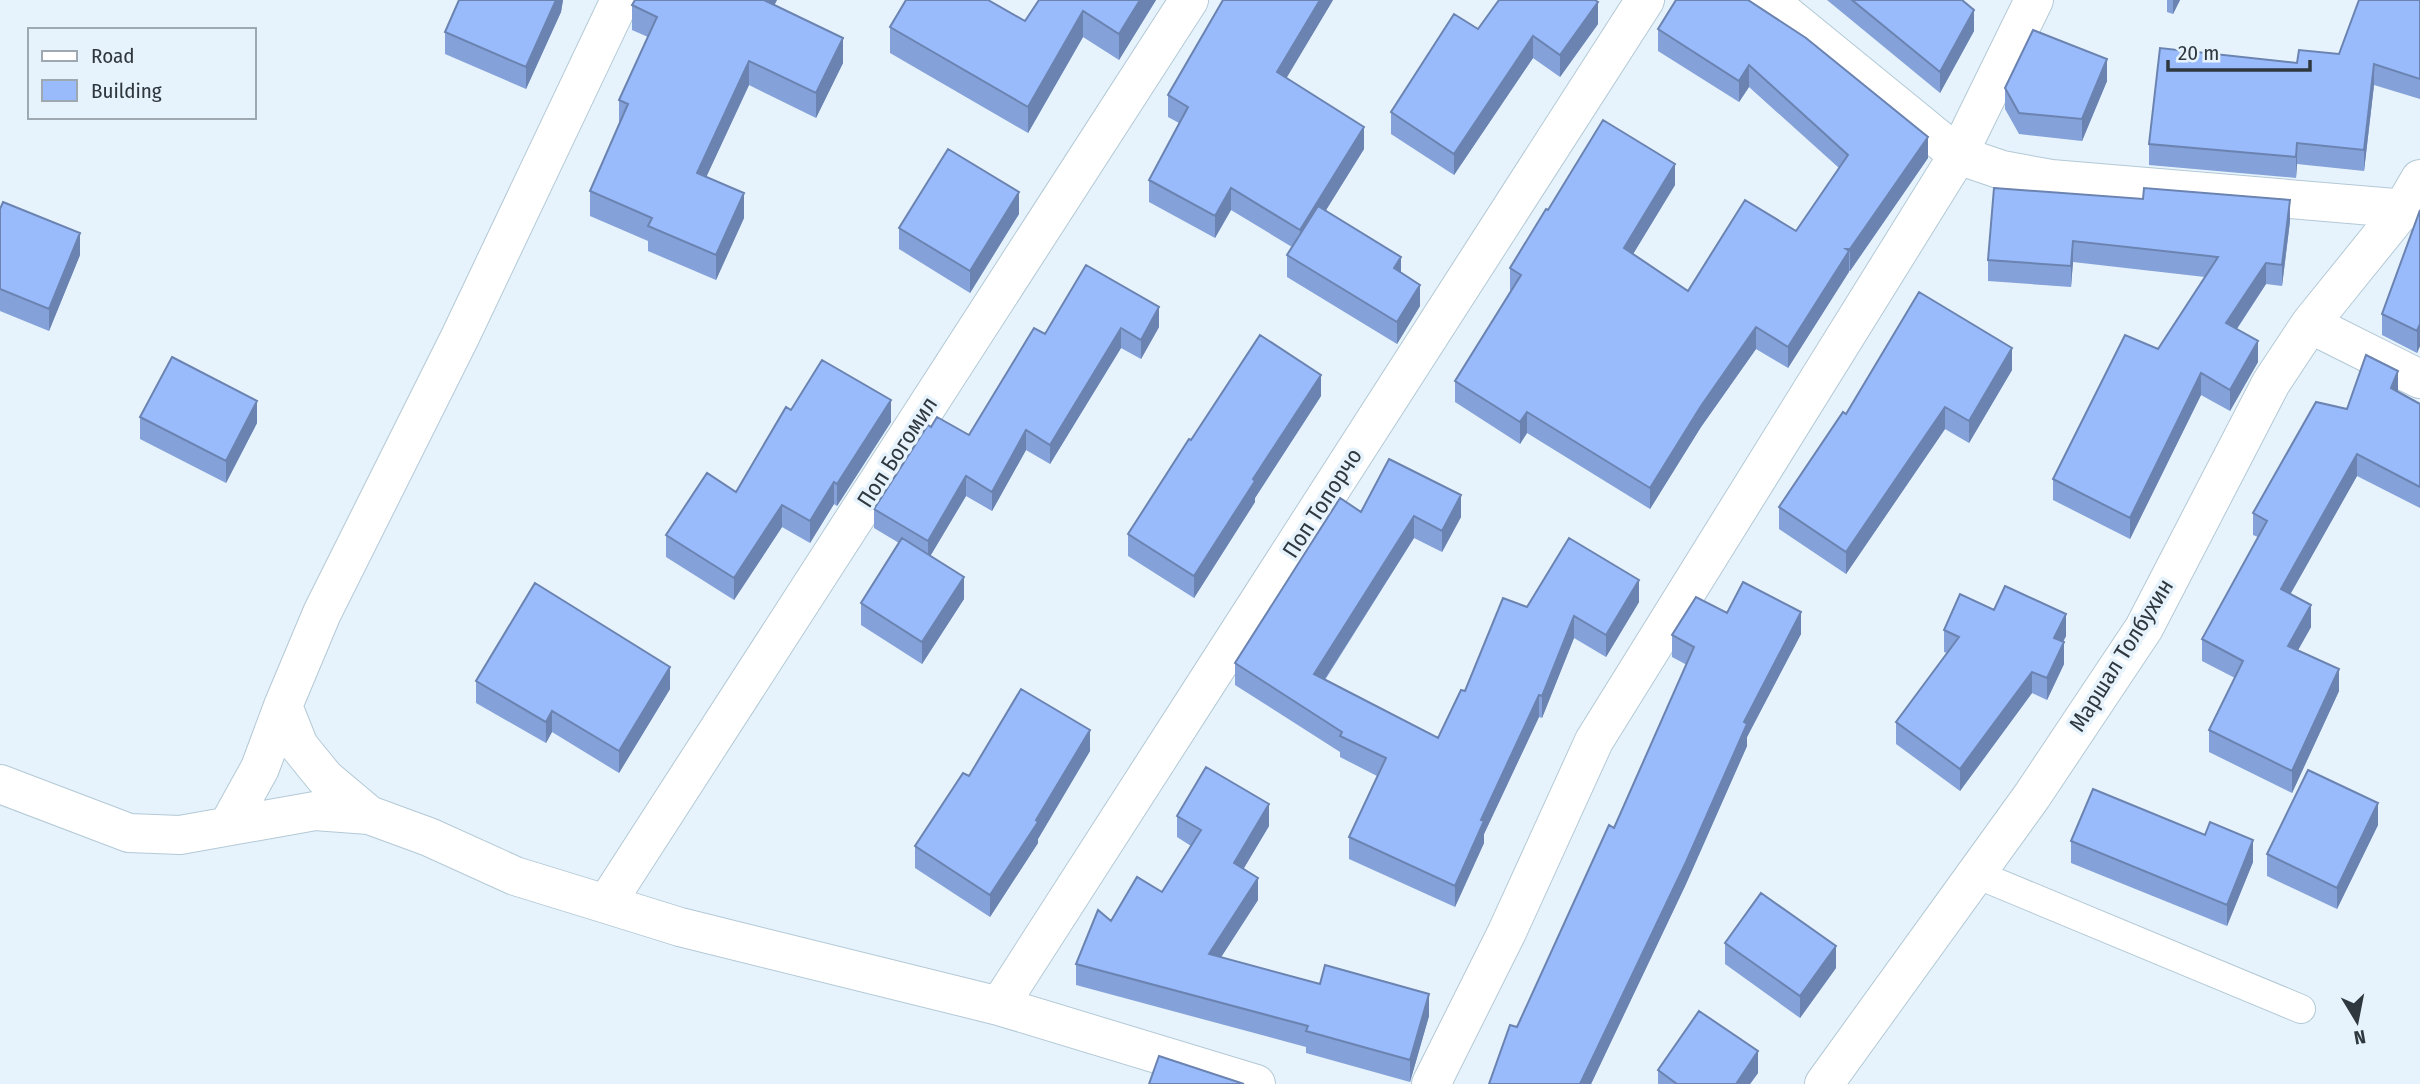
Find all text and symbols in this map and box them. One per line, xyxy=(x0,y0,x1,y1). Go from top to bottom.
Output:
legend xyxy=(28,28,256,119)
scale bar xyxy=(2168,28,2310,72)
text: 20 m xyxy=(2178,40,2219,66)
text: Road xyxy=(91,43,135,69)
text: Building xyxy=(91,78,162,104)
street label: Поп Богомил xyxy=(851,391,943,513)
street label: Поп Топорчо xyxy=(1276,443,1368,563)
street label: Маршал Толбухин xyxy=(2063,574,2179,736)
north arrow xyxy=(2322,986,2392,1056)
text: N xyxy=(2352,1025,2367,1050)

